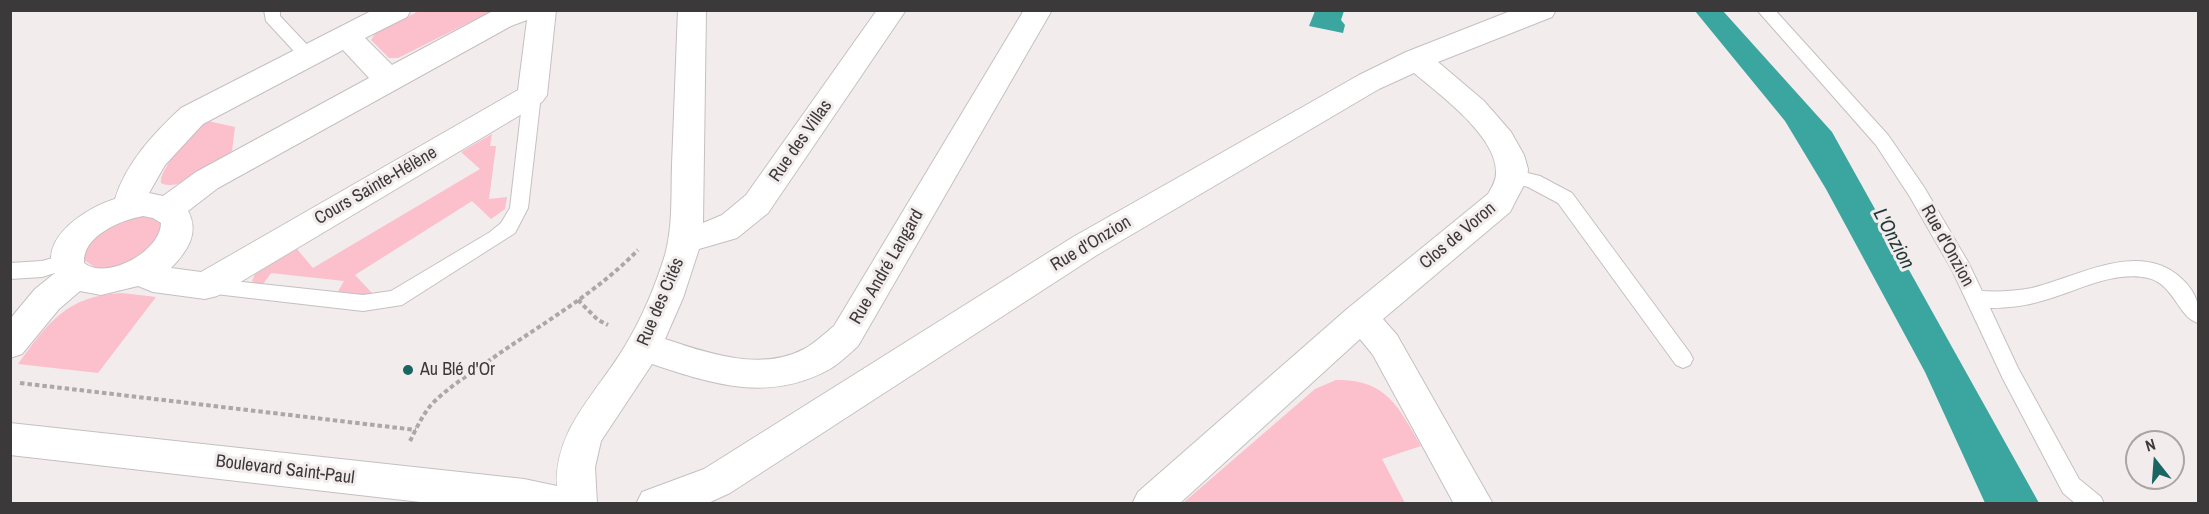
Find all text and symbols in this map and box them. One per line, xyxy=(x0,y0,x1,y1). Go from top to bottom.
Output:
street label: Rue des Villas xyxy=(765,96,837,186)
street label: Cours Sainte-Hélène xyxy=(311,142,441,230)
street label: Clos de Voron xyxy=(1416,198,1500,274)
street label: Rue d'Onzion xyxy=(1916,201,1978,291)
water label: L'Onzion xyxy=(1867,205,1919,273)
street label: Rue André Langard xyxy=(845,206,929,328)
street label: Rue d'Onzion xyxy=(1047,212,1135,276)
street label: Rue des Cités xyxy=(633,255,689,349)
place label: Au Blé d'Or xyxy=(420,359,495,381)
marker: Au Blé d'Or xyxy=(401,363,415,377)
north arrow xyxy=(2125,430,2185,490)
text: N xyxy=(2143,433,2158,457)
street label: Boulevard Saint-Paul xyxy=(214,451,356,489)

